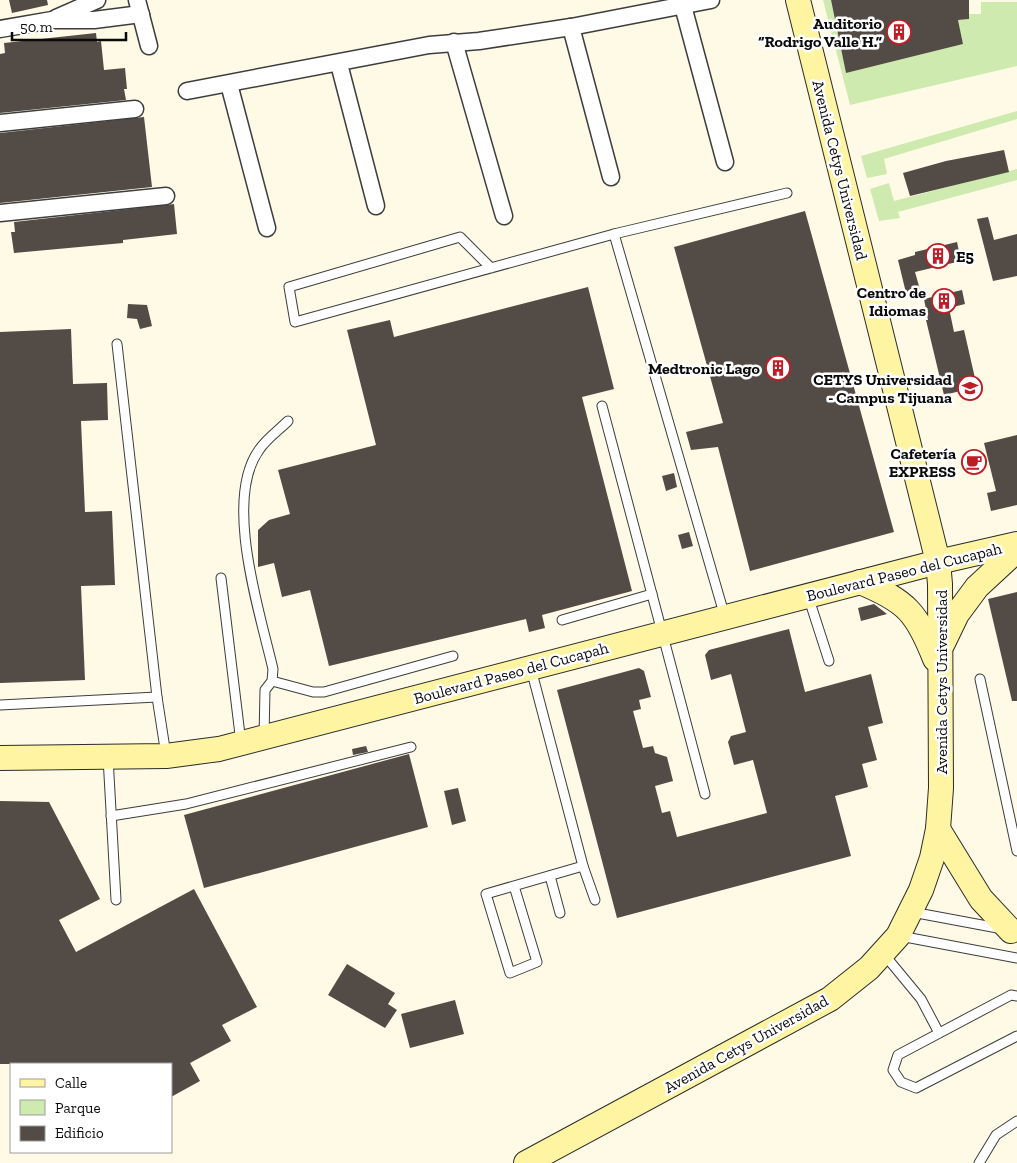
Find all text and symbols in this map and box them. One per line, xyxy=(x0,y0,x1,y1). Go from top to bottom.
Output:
scale bar xyxy=(12,10,126,42)
place label: Auditorio “Rodrigo Valle H.” xyxy=(758,14,883,51)
text: 50 m xyxy=(20,18,53,36)
building icon: Auditorio “Rodrigo Valle H.” xyxy=(886,19,912,45)
street label: Avenida Cetys Universidad xyxy=(808,78,872,262)
building icon: E5 xyxy=(925,243,951,269)
place label: E5 xyxy=(956,247,974,266)
place label: Centro de Idiomas xyxy=(857,283,926,320)
building icon: Centro de Idiomas xyxy=(931,288,957,314)
building icon: Medtronic Lago xyxy=(765,355,791,381)
place label: Medtronic Lago xyxy=(648,359,761,378)
place label: CETYS Universidad - Campus Tijuana xyxy=(813,370,952,407)
school or university icon: CETYS Universidad - Campus Tijuana xyxy=(957,375,983,401)
place label: Cafetería EXPRESS xyxy=(889,444,956,481)
cafe icon: Cafetería EXPRESS xyxy=(961,449,987,475)
street label: Boulevard Paseo del Cucapah xyxy=(804,539,1004,605)
street label: Avenida Cetys Universidad xyxy=(932,589,951,774)
street label: Boulevard Paseo del Cucapah xyxy=(412,638,610,708)
street label: Avenida Cetys Universidad xyxy=(661,991,832,1097)
legend xyxy=(10,1063,172,1153)
text: Calle xyxy=(55,1074,87,1092)
text: Parque xyxy=(55,1099,101,1117)
text: Edificio xyxy=(55,1124,104,1142)

